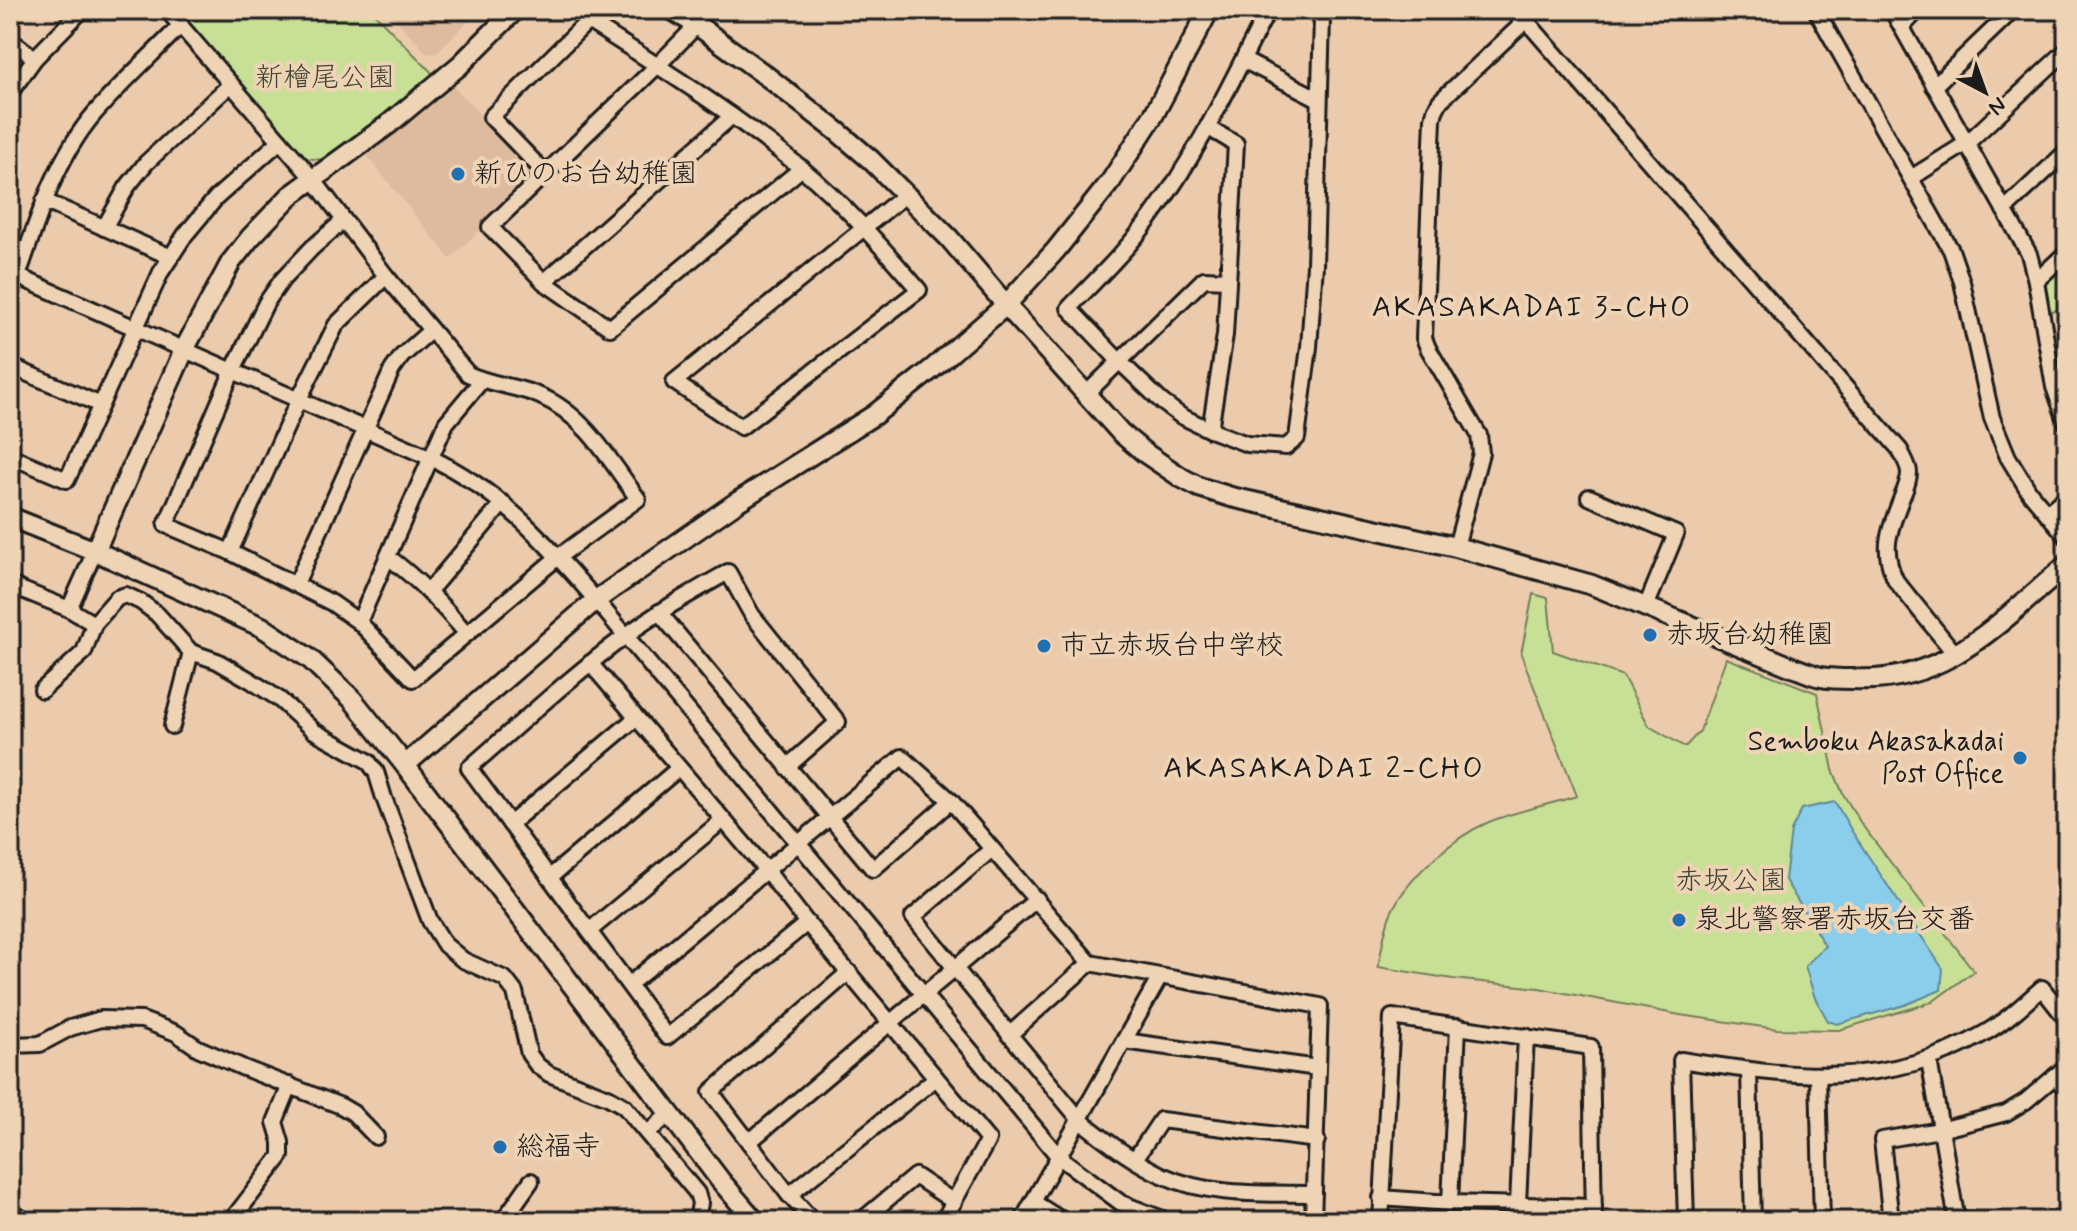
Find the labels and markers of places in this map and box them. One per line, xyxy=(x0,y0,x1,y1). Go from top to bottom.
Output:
place label: 新ひのお台幼稚園 xyxy=(474,156,697,193)
marker: 新ひのお台幼稚園 xyxy=(449,165,467,183)
place label: 赤坂台幼稚園 xyxy=(1666,617,1834,654)
marker: 赤坂台幼稚園 xyxy=(1641,626,1659,644)
place label: 市立赤坂台中学校 xyxy=(1060,628,1284,665)
marker: 市立赤坂台中学校 xyxy=(1035,637,1053,655)
place label: Semboku Akasakadai Post Office xyxy=(1748,724,2004,793)
marker: Semboku Akasakadai Post Office xyxy=(2011,749,2029,767)
place label: 泉北警察署赤坂台交番 xyxy=(1695,902,1975,939)
marker: 泉北警察署赤坂台交番 xyxy=(1670,911,1688,929)
place label: 総福寺 xyxy=(516,1129,600,1166)
marker: 総福寺 xyxy=(491,1138,509,1156)

